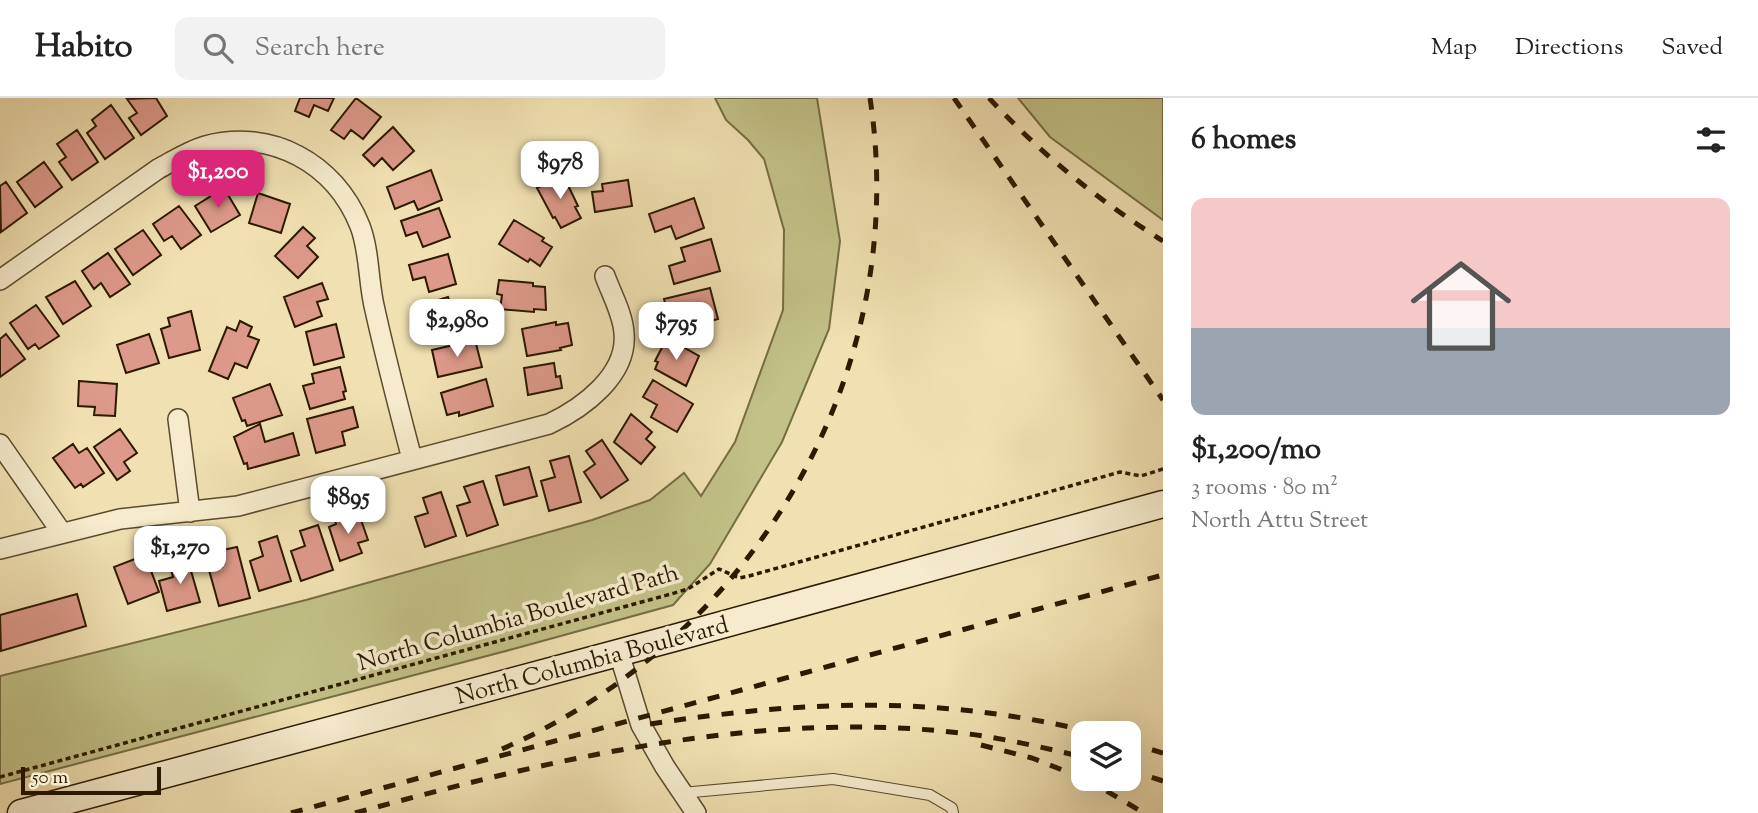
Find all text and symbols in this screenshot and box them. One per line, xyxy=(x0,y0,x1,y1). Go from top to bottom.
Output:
search box xyxy=(175,17,665,80)
text: Habito xyxy=(35,24,133,72)
icon: search xyxy=(199,29,237,67)
text: Search here xyxy=(255,30,385,67)
text: Map xyxy=(1431,31,1477,65)
text: Directions xyxy=(1515,31,1623,65)
text: Saved xyxy=(1661,31,1723,65)
text: 6 homes xyxy=(1191,119,1296,162)
icon: filters xyxy=(1692,121,1730,159)
pin: $978 xyxy=(519,141,601,201)
text: $978 xyxy=(537,147,583,180)
pin: $1,200 xyxy=(161,150,275,210)
text: $1,200 xyxy=(188,156,248,189)
icon: home xyxy=(1398,243,1524,369)
pin: $2,980 xyxy=(400,300,514,359)
pin: $795 xyxy=(635,302,717,362)
text: $2,980 xyxy=(425,305,489,338)
text: $795 xyxy=(655,308,697,341)
text: $1,200/mo xyxy=(1191,429,1321,472)
text: 3 rooms · 80 m² xyxy=(1191,472,1338,505)
pin: $895 xyxy=(307,476,389,536)
text: $895 xyxy=(326,482,370,515)
text: North Attu Street xyxy=(1191,505,1368,538)
pin: $1,270 xyxy=(123,526,237,586)
text: $1,270 xyxy=(150,532,210,565)
street label: North Columbia Boulevard Path xyxy=(354,557,682,677)
street label: North Columbia Boulevard xyxy=(452,610,732,710)
map controls xyxy=(1071,721,1141,791)
button: layers xyxy=(1071,721,1141,791)
scale bar xyxy=(21,764,161,796)
text: 50 m xyxy=(32,765,68,792)

